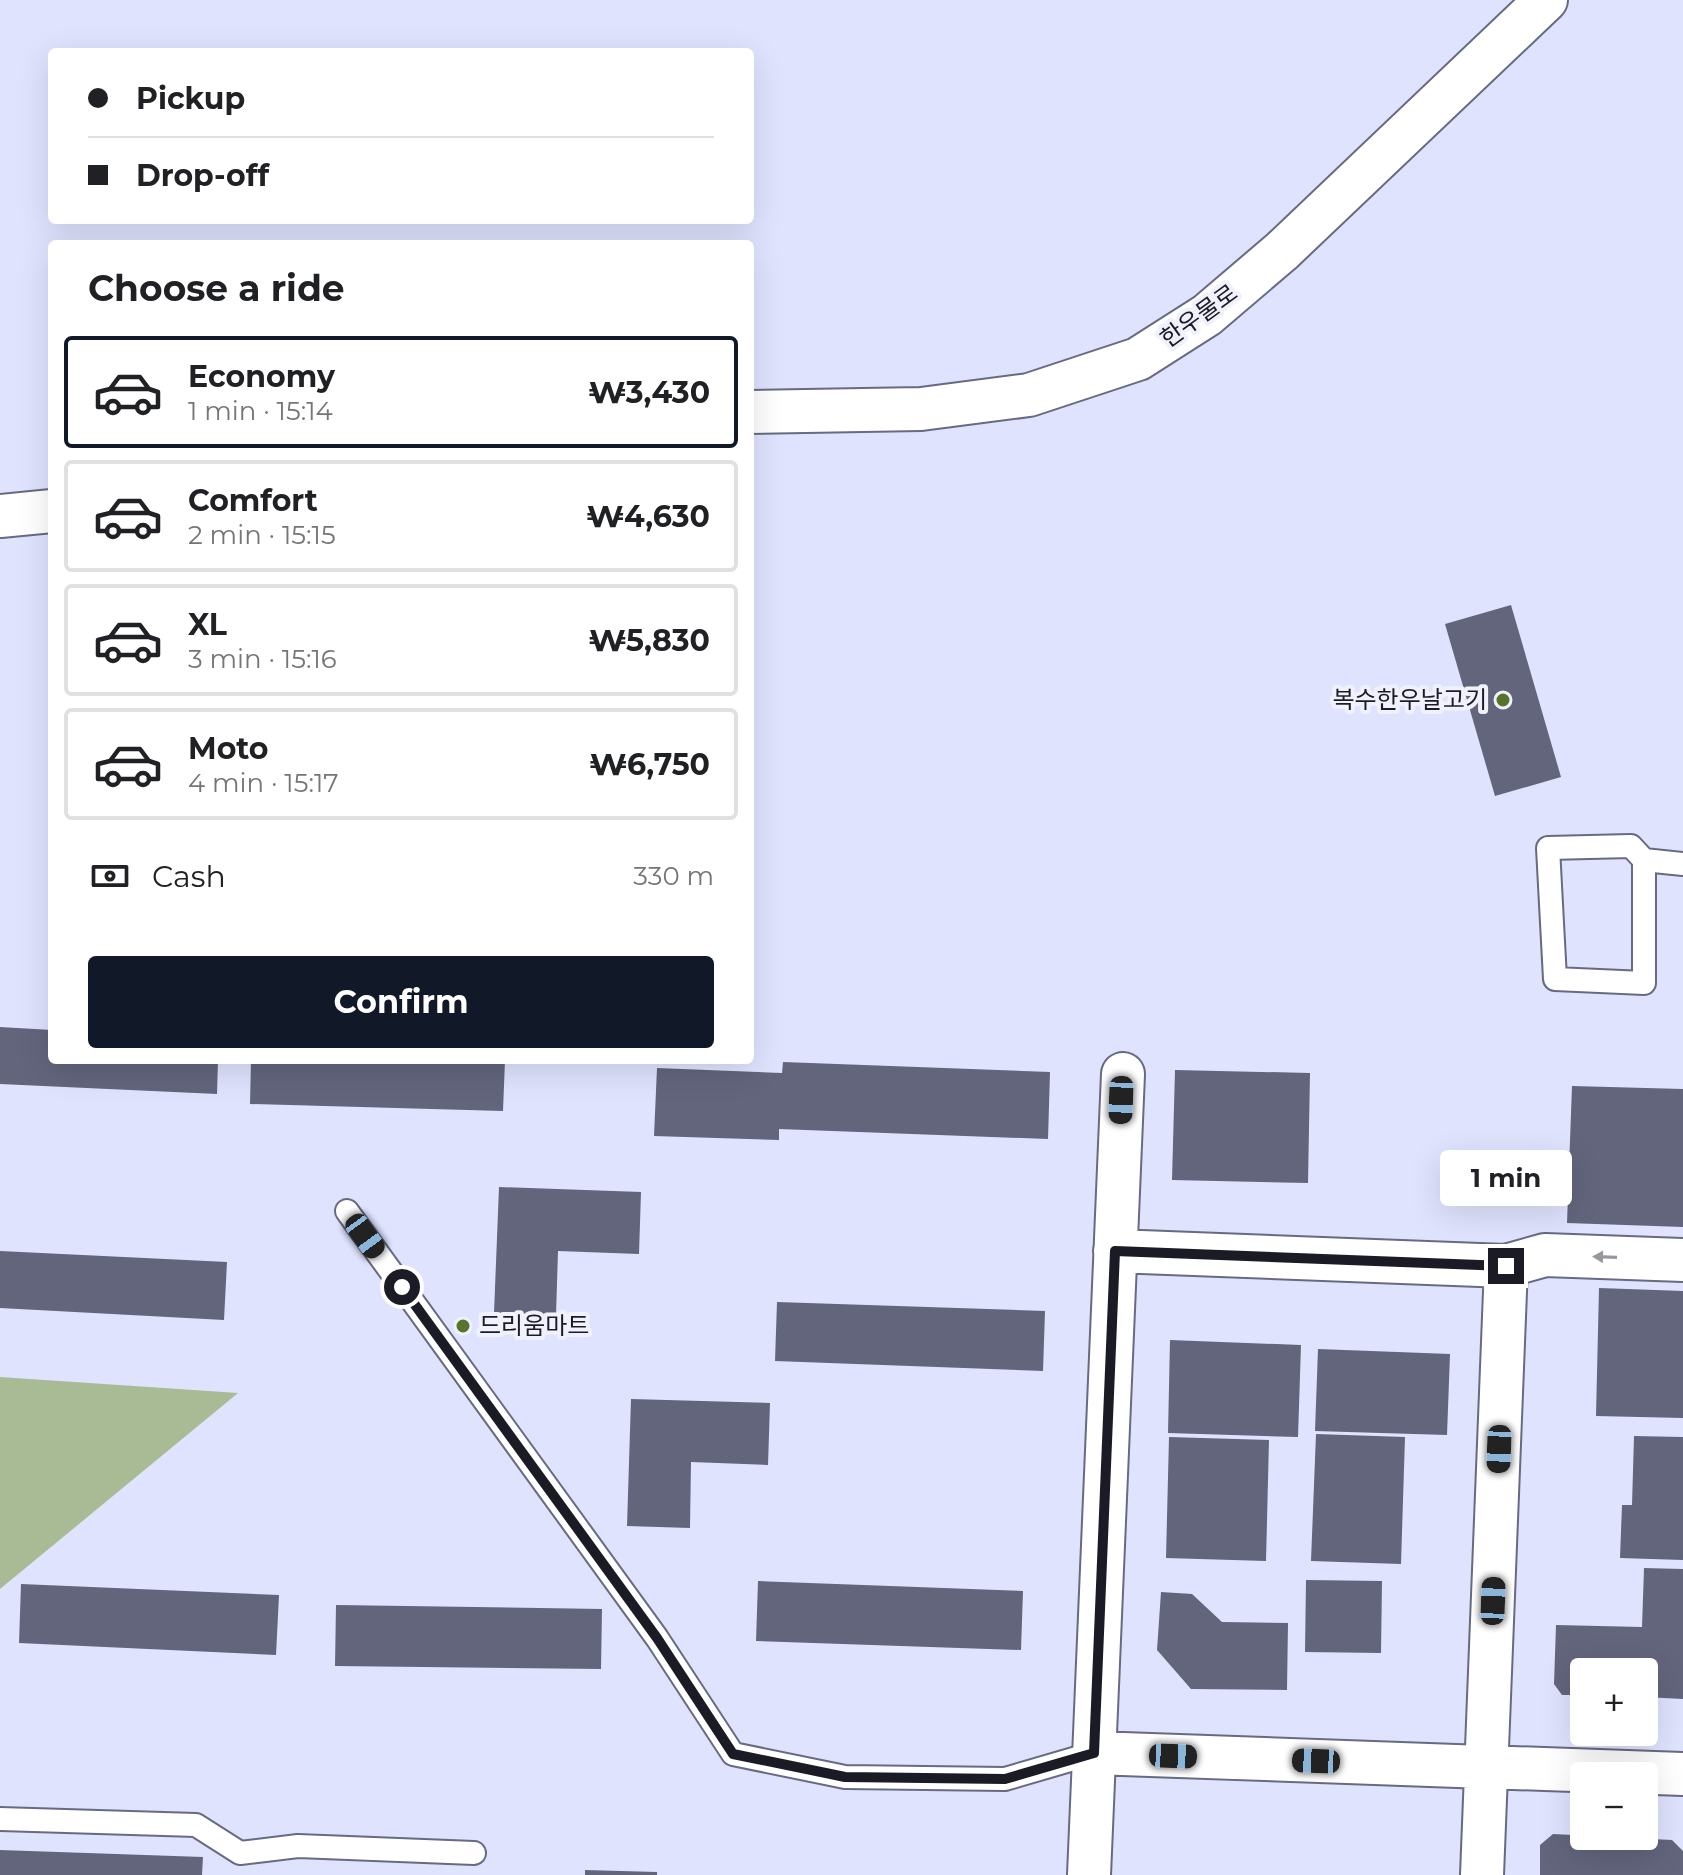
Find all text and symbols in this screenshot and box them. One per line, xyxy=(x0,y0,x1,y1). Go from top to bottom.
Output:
text: Pickup xyxy=(136,80,245,117)
text: Drop-off xyxy=(136,157,269,194)
text: Choose a ride xyxy=(88,266,345,310)
street label: 한우물로 xyxy=(1154,278,1243,353)
icon: car xyxy=(92,356,164,428)
text: Economy xyxy=(188,358,335,395)
text: ₩3,430 xyxy=(588,374,710,411)
text: 1 min · 15:14 xyxy=(188,395,333,427)
icon: car xyxy=(92,480,164,552)
text: Comfort xyxy=(188,482,318,519)
text: ₩4,630 xyxy=(587,498,710,535)
text: 2 min · 15:15 xyxy=(188,519,336,551)
icon: car xyxy=(92,604,164,676)
text: XL xyxy=(188,606,227,643)
text: ₩5,830 xyxy=(589,622,710,659)
text: 3 min · 15:16 xyxy=(188,643,337,675)
place label: 복수한우날고기 xyxy=(1332,685,1487,714)
marker: 복수한우날고기 xyxy=(1494,691,1512,709)
icon: car xyxy=(92,728,164,800)
text: Moto xyxy=(188,730,269,767)
text: ₩6,750 xyxy=(589,746,710,783)
text: 4 min · 15:17 xyxy=(188,767,339,799)
icon: cash xyxy=(88,854,132,898)
text: Cash xyxy=(152,858,226,895)
text: 330 m xyxy=(633,860,714,892)
button: Confirm xyxy=(88,956,714,1048)
car xyxy=(1108,1076,1134,1124)
callout: 1 min xyxy=(1440,1150,1572,1206)
text: 1 min xyxy=(1471,1162,1541,1194)
car xyxy=(341,1210,389,1262)
route end xyxy=(1488,1248,1524,1284)
one-way arrow xyxy=(1592,1251,1617,1264)
route start xyxy=(384,1269,420,1305)
place label: 드리움마트 xyxy=(479,1311,589,1340)
marker: 드리움마트 xyxy=(454,1317,472,1335)
car xyxy=(1486,1425,1512,1473)
car xyxy=(1480,1577,1506,1625)
map controls xyxy=(1570,1658,1658,1850)
button: + xyxy=(1570,1658,1658,1746)
car xyxy=(1149,1743,1197,1769)
car xyxy=(1292,1748,1340,1774)
button: − xyxy=(1570,1762,1658,1850)

